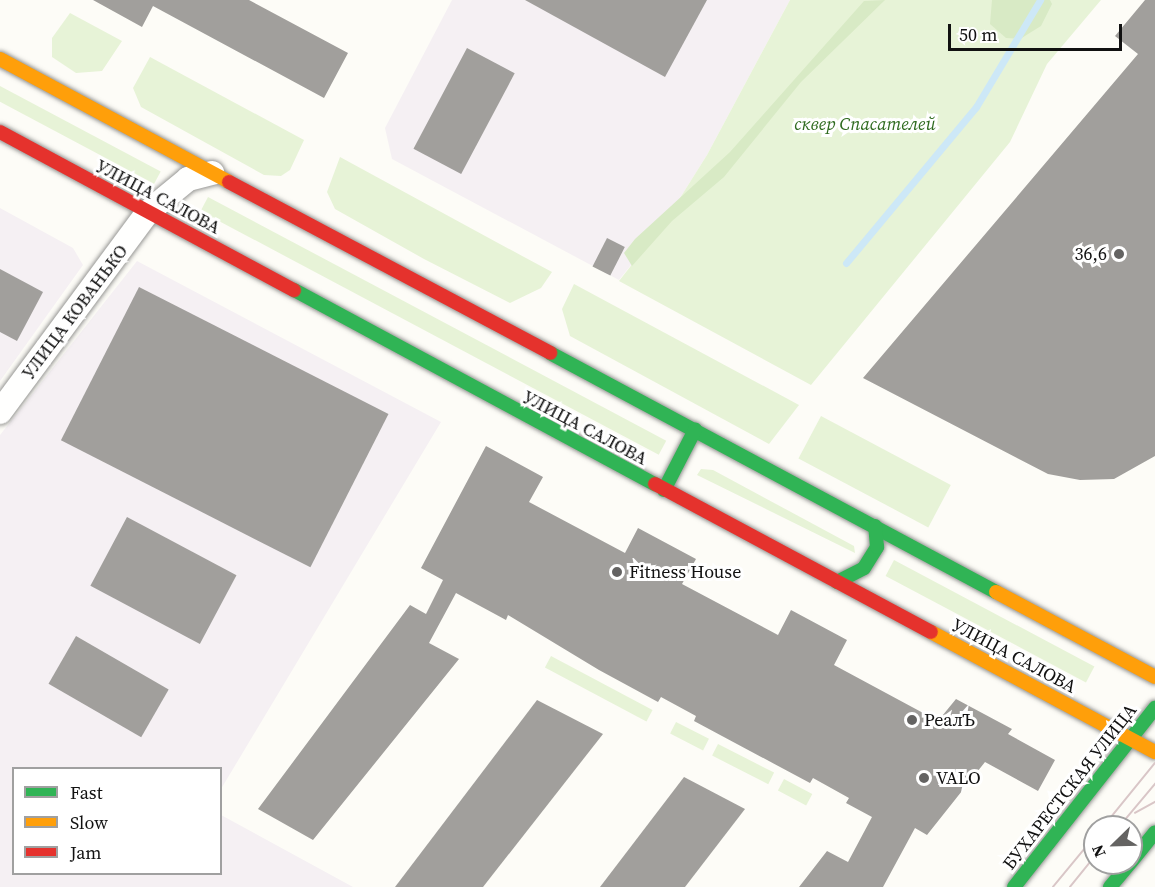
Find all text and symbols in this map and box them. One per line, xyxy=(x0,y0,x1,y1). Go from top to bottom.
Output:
scale bar xyxy=(951,12,1125,50)
text: 50 m xyxy=(959,22,997,47)
park label: cквер Спасателей xyxy=(794,113,936,135)
street label: УЛИЦА САЛОВА xyxy=(92,155,224,239)
street label: УЛИЦА КОВАНЬКО xyxy=(17,241,133,383)
place label: 36,6 xyxy=(1075,243,1107,265)
marker: 36,6 xyxy=(1112,247,1126,261)
street label: УЛИЦА САЛОВА xyxy=(519,386,651,470)
place label: Fitness House xyxy=(629,561,741,583)
marker: Fitness House xyxy=(610,565,624,579)
street label: УЛИЦА САЛОВА xyxy=(948,614,1080,698)
street label: БУХАРЕСТСКАЯ УЛИЦА xyxy=(999,700,1141,874)
place label: РеалЪ xyxy=(924,709,975,731)
marker: РеалЪ xyxy=(905,713,919,727)
legend xyxy=(12,767,222,875)
place label: VALO xyxy=(936,767,981,789)
marker: VALO xyxy=(917,771,931,785)
text: Fast xyxy=(70,780,103,805)
text: Slow xyxy=(70,810,108,835)
north arrow xyxy=(1083,815,1143,875)
text: Jam xyxy=(70,840,102,865)
text: N xyxy=(1086,842,1111,861)

